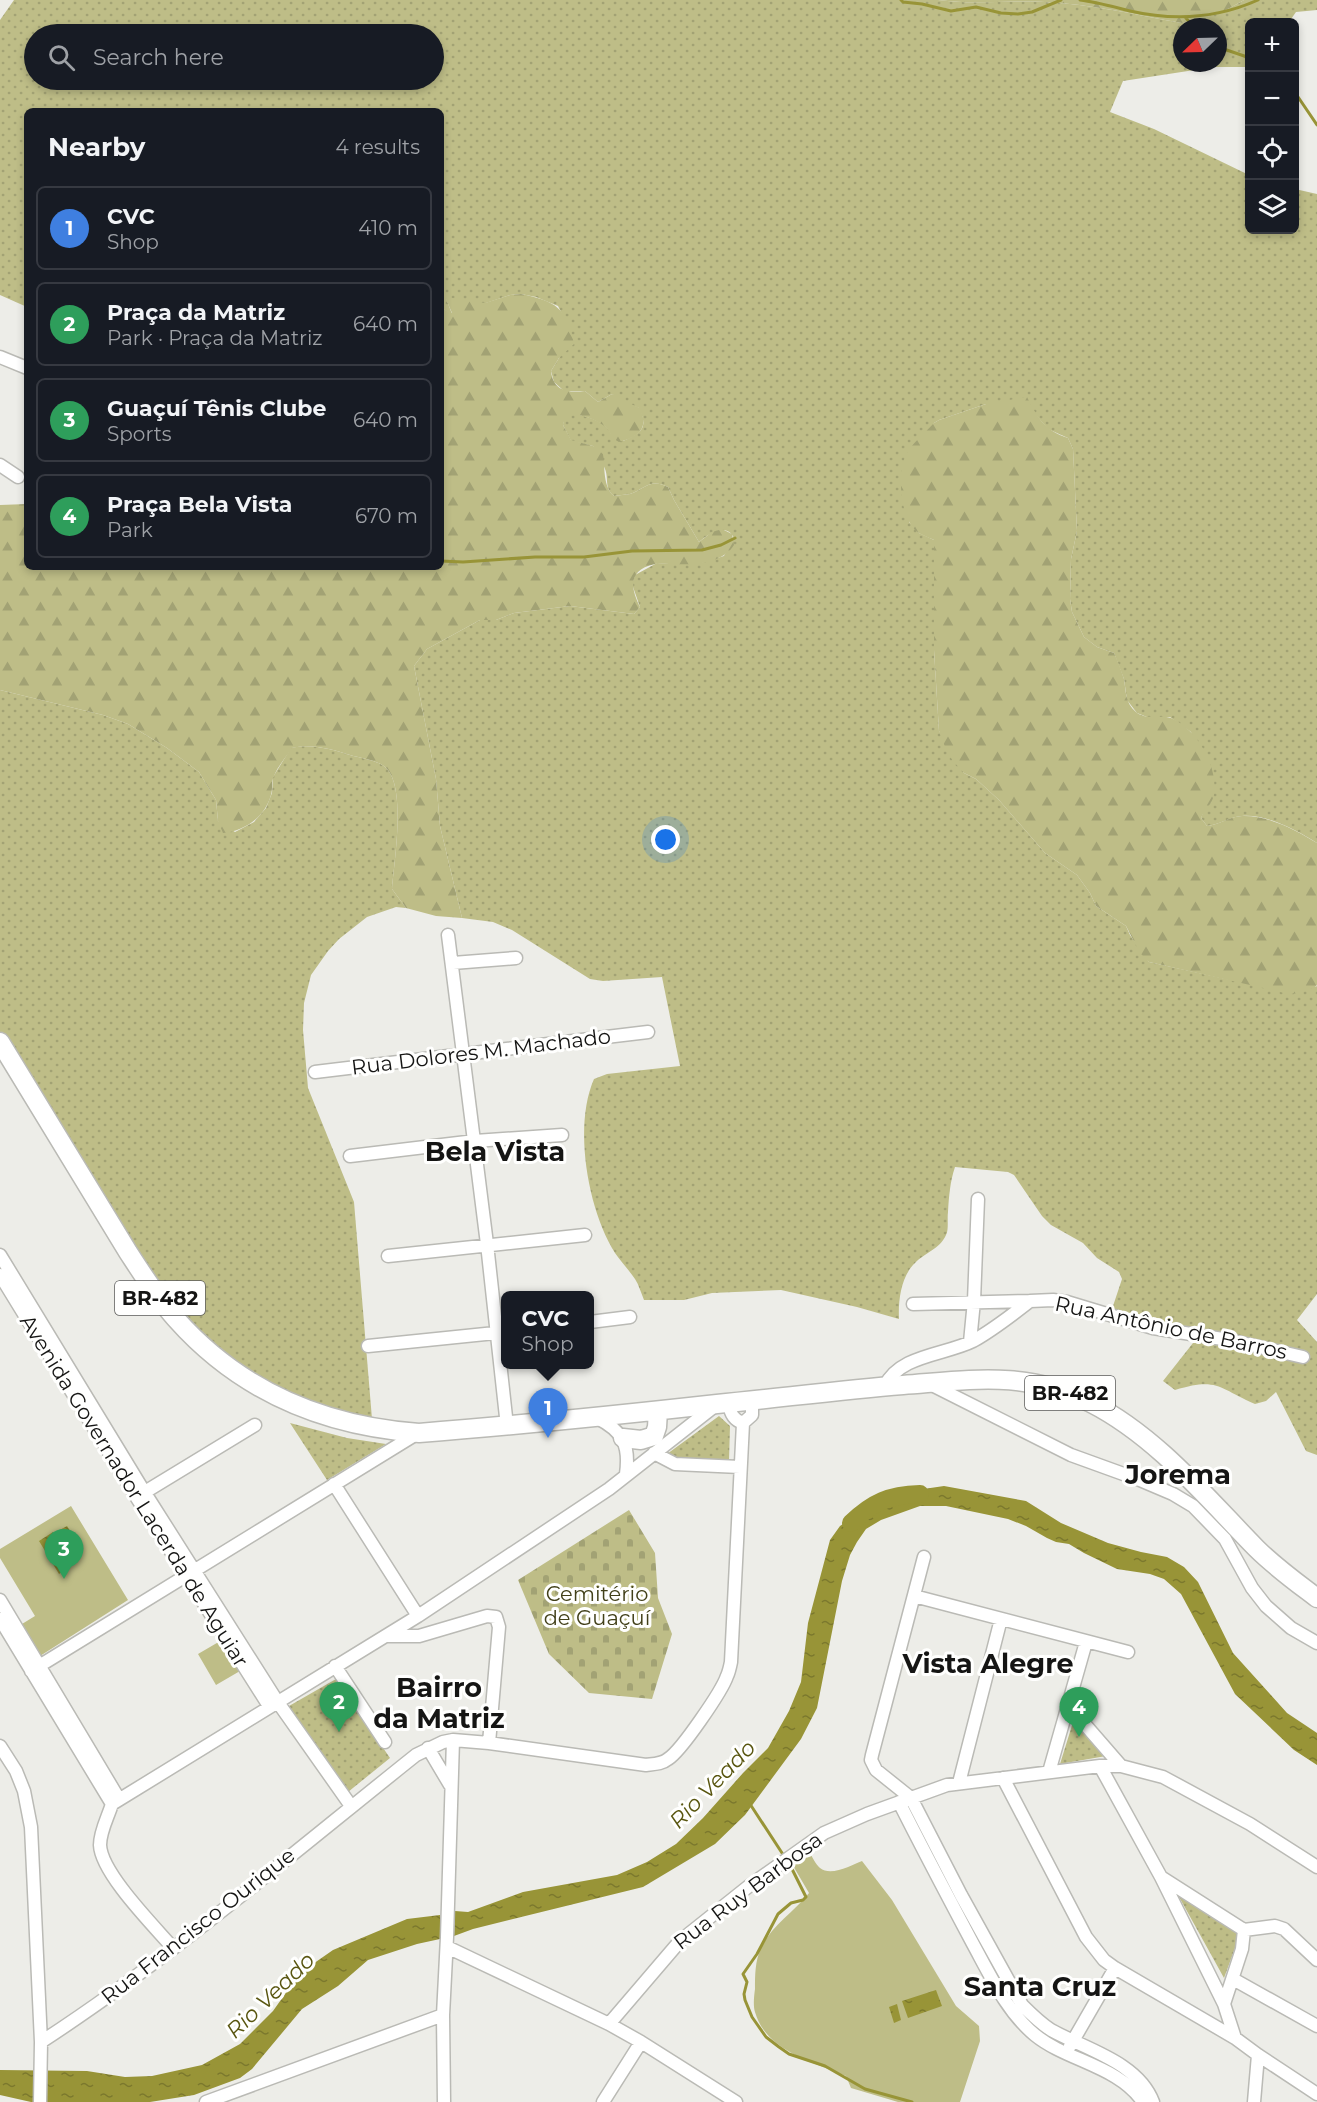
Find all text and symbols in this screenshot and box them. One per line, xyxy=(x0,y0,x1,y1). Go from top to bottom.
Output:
north arrow xyxy=(1173,18,1227,72)
map controls xyxy=(1245,18,1299,234)
button: + xyxy=(1245,18,1299,72)
search box xyxy=(24,24,444,90)
icon: search xyxy=(45,41,78,74)
text: Search here xyxy=(93,44,224,71)
button: − xyxy=(1245,72,1299,126)
button: locate xyxy=(1245,126,1299,180)
text: Nearby xyxy=(48,131,145,163)
text: 4 results xyxy=(335,135,420,159)
button: layers xyxy=(1245,180,1299,234)
text: CVC xyxy=(107,203,155,230)
text: 1 xyxy=(66,216,73,240)
text: 410 m xyxy=(358,216,418,240)
text: Shop xyxy=(107,230,159,254)
text: Praça da Matriz xyxy=(107,299,285,326)
text: 2 xyxy=(64,312,75,336)
text: 640 m xyxy=(353,312,418,336)
text: Park · Praça da Matriz xyxy=(107,326,323,350)
text: Guaçuí Tênis Clube xyxy=(107,395,326,422)
text: 3 xyxy=(64,408,75,432)
text: 640 m xyxy=(353,408,418,432)
text: Sports xyxy=(107,422,172,446)
text: Praça Bela Vista xyxy=(107,491,292,518)
text: 4 xyxy=(63,504,76,528)
text: 670 m xyxy=(355,504,418,528)
text: Park xyxy=(107,518,153,542)
your location xyxy=(651,825,680,854)
street label: Rua Dolores M. Machado xyxy=(350,1023,612,1080)
district label: Bela Vista xyxy=(425,1135,565,1168)
road number: BR-482 xyxy=(115,1281,205,1315)
popup xyxy=(501,1291,594,1369)
street label: Rua Antônio de Barros xyxy=(1053,1291,1289,1364)
text: CVC xyxy=(522,1305,569,1332)
street label: Avenida Governador Lacerda de Aguiar xyxy=(15,1310,254,1672)
text: Shop xyxy=(522,1332,573,1356)
road number: BR-482 xyxy=(1025,1376,1115,1410)
pin: 1 xyxy=(528,1388,568,1438)
district label: Jorema xyxy=(1124,1458,1231,1491)
pin: 3 xyxy=(44,1530,84,1579)
park label: Cemitério de Guaçuí xyxy=(544,1581,652,1630)
district label: Vista Alegre xyxy=(901,1647,1074,1680)
district label: Bairro da Matriz xyxy=(373,1671,505,1735)
pin: 2 xyxy=(320,1682,358,1732)
pin: 4 xyxy=(1060,1688,1098,1737)
water label: Rio Veado xyxy=(664,1735,761,1834)
street label: Rua Ruy Barbosa xyxy=(668,1827,827,1955)
street label: Rua Francisco Ourique xyxy=(96,1842,300,2009)
water label: Rio Veado xyxy=(221,1947,320,2044)
district label: Santa Cruz xyxy=(964,1970,1116,2003)

